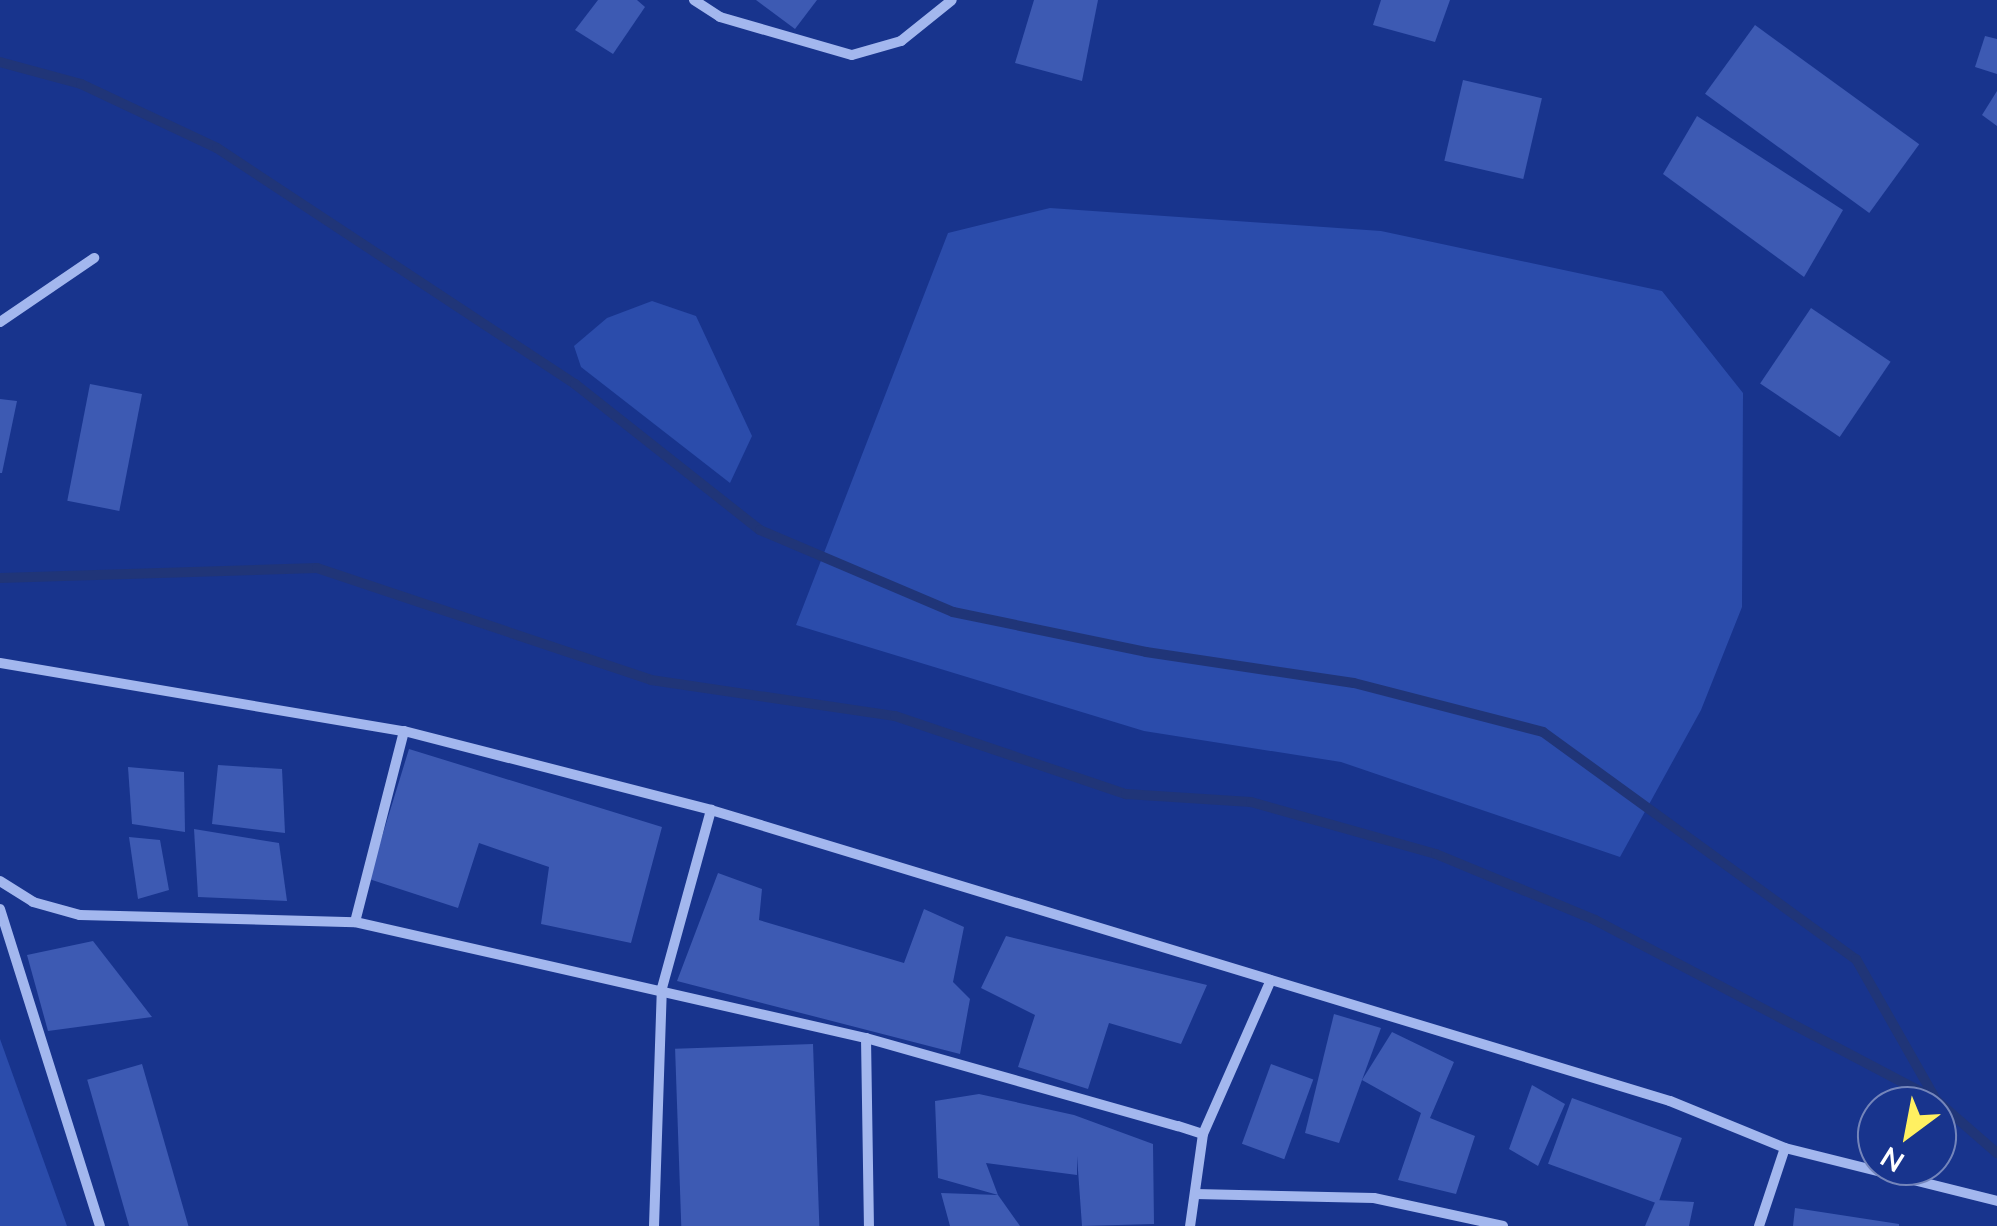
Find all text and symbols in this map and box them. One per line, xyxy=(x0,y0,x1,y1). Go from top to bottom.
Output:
north arrow xyxy=(1857,1086,1957,1186)
text: N xyxy=(1874,1140,1910,1181)

